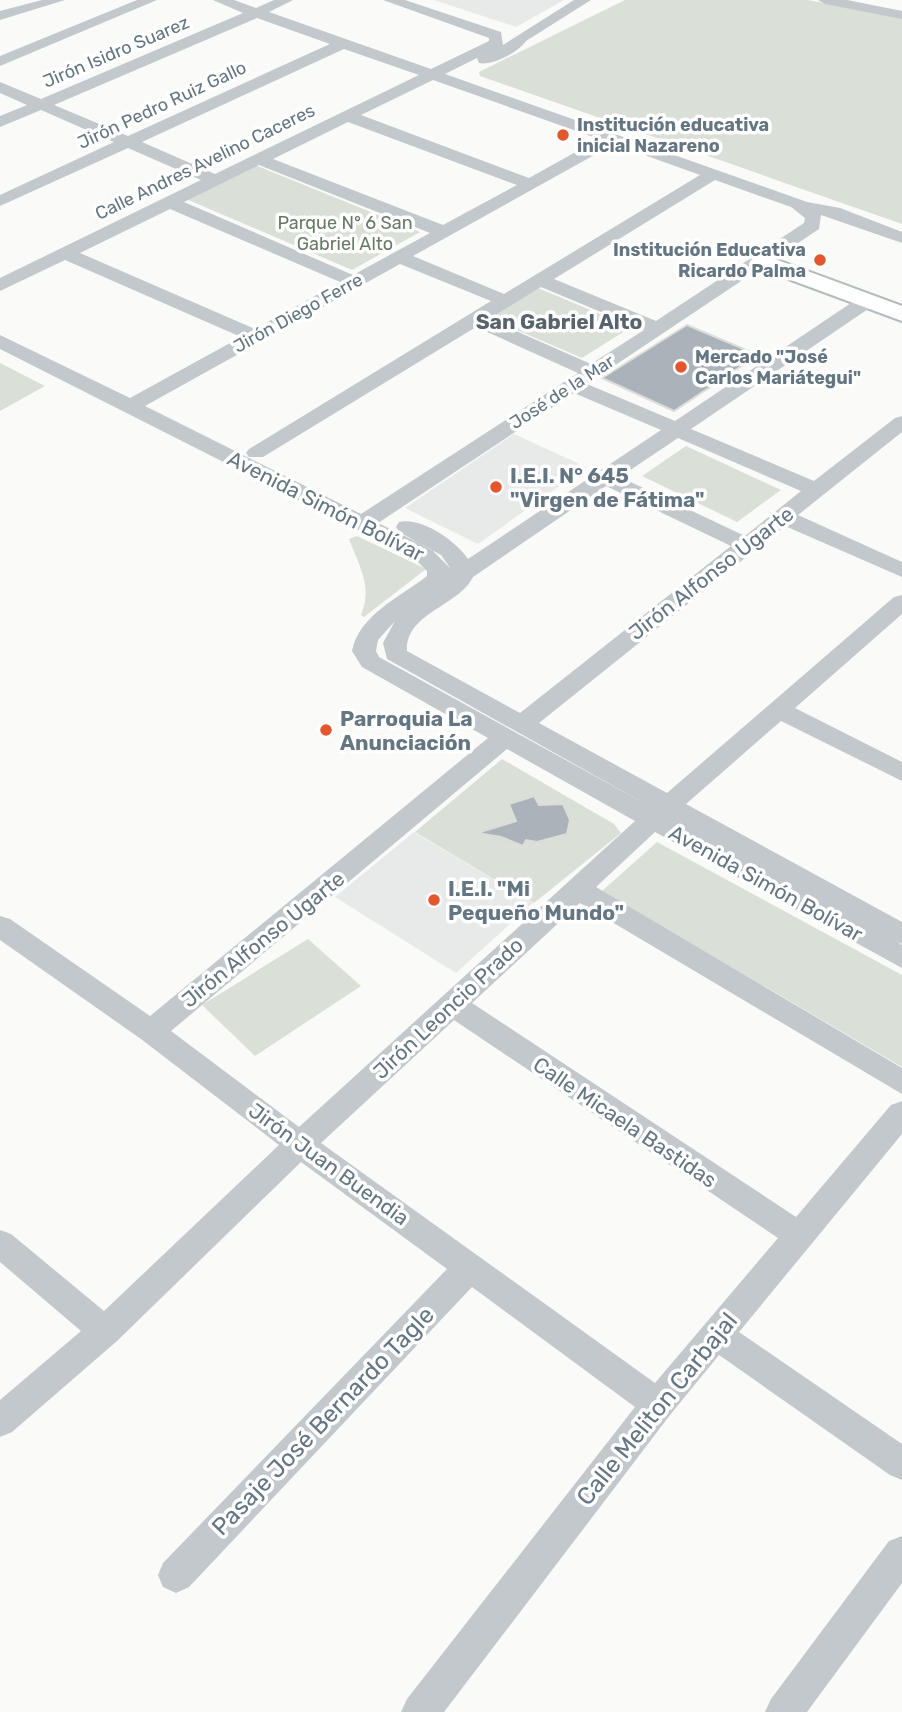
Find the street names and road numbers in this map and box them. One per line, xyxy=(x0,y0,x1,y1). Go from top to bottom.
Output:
street label: Jirón Isidro Suarez xyxy=(40,11,192,93)
street label: Jirón Pedro Ruiz Gallo xyxy=(74,56,250,154)
street label: Calle Andres Avelino Caceres xyxy=(92,99,318,225)
street label: Jirón Diego Ferre xyxy=(230,268,366,358)
street label: José de la Mar xyxy=(506,350,619,434)
street label: Avenida Simón Bolívar xyxy=(224,446,428,566)
street label: Jirón Alfonso Ugarte xyxy=(624,501,798,645)
street label: Avenida Simón Bolívar xyxy=(665,819,867,947)
street label: Jirón Alfonso Ugarte xyxy=(177,866,349,1012)
street label: Jirón Leoncio Prado xyxy=(368,932,528,1084)
street label: Calle Micaela Bastidas xyxy=(529,1051,721,1193)
street label: Jirón Juan Buendia xyxy=(244,1098,414,1230)
street label: Pasaje José Bernardo Tagle xyxy=(206,1301,440,1541)
street label: Calle Meliton Carbajal xyxy=(571,1307,743,1511)

